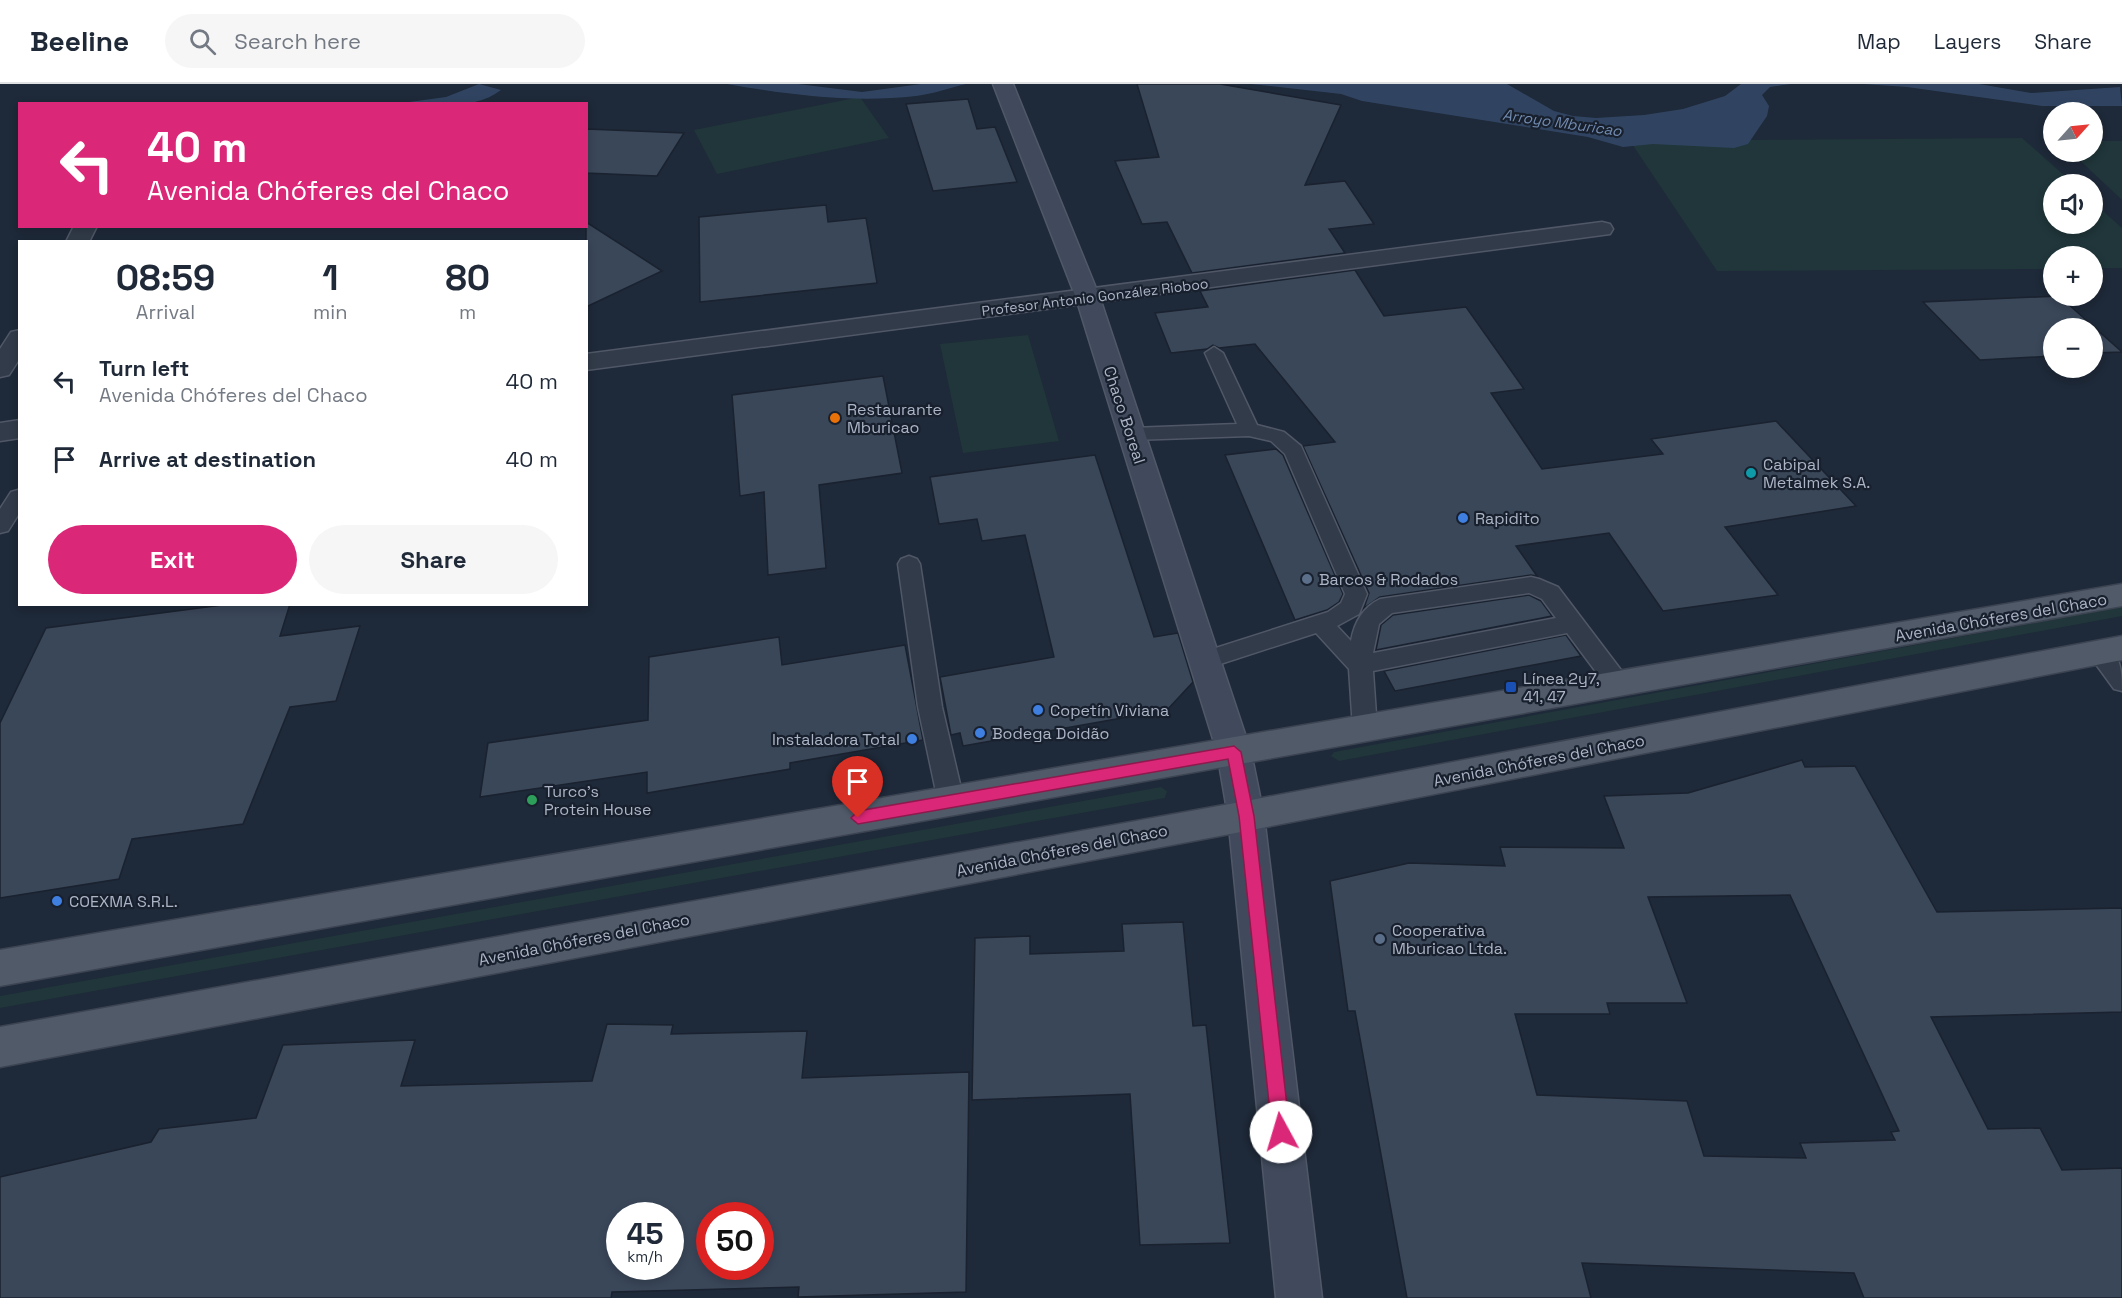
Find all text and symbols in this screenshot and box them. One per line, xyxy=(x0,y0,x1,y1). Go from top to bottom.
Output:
search box xyxy=(165,14,585,68)
text: Beeline xyxy=(30,23,129,59)
icon: search xyxy=(186,25,219,58)
text: Search here xyxy=(234,27,361,55)
text: Map xyxy=(1857,28,1901,55)
text: Layers xyxy=(1934,28,2001,55)
text: Share xyxy=(2034,28,2092,55)
north arrow xyxy=(2043,102,2103,162)
map controls xyxy=(2043,102,2103,378)
water label: Arroyo Mburicao xyxy=(1501,105,1623,140)
text: 40 m xyxy=(147,121,247,174)
icon: left xyxy=(48,126,126,204)
text: Avenida Chóferes del Chaco xyxy=(147,173,510,208)
button: sound xyxy=(2043,174,2103,234)
button: + xyxy=(2043,246,2103,306)
text: 08:59 xyxy=(116,255,215,301)
text: 1 xyxy=(322,255,338,301)
text: 80 xyxy=(445,255,490,301)
street label: Profesor Antonio González Rioboo xyxy=(981,274,1209,320)
text: Arrival xyxy=(136,299,195,325)
text: min xyxy=(313,299,347,325)
text: m xyxy=(459,299,476,325)
button: − xyxy=(2043,318,2103,378)
text: Turn left xyxy=(99,354,189,382)
street label: Chaco Boreal xyxy=(1099,364,1150,467)
icon: left xyxy=(48,365,81,398)
text: 40 m xyxy=(506,367,558,395)
text: Avenida Chóferes del Chaco xyxy=(99,382,368,408)
place label: Restaurante Mburicao xyxy=(847,399,942,438)
marker: Restaurante Mburicao xyxy=(828,411,842,425)
icon: arrive xyxy=(48,443,81,476)
text: Arrive at destination xyxy=(99,445,316,473)
text: 40 m xyxy=(506,445,558,473)
place label: Cabipal Metalmek S.A. xyxy=(1763,454,1870,493)
marker: Cabipal Metalmek S.A. xyxy=(1744,466,1758,480)
place label: Rapidito xyxy=(1475,508,1540,529)
marker: Rapidito xyxy=(1456,511,1470,525)
button: Exit xyxy=(48,525,297,594)
button: Share xyxy=(309,525,558,594)
place label: Barcos & Rodados xyxy=(1319,569,1458,590)
marker: Barcos & Rodados xyxy=(1300,572,1314,586)
street label: Avenida Chóferes del Chaco xyxy=(1893,588,2109,646)
place label: Línea 2y7, 41, 47 xyxy=(1523,668,1600,707)
marker: Línea 2y7, 41, 47 xyxy=(1504,680,1518,694)
place label: Copetín Viviana xyxy=(1050,700,1169,721)
marker: Copetín Viviana xyxy=(1031,703,1045,717)
place label: Bodega Doidão xyxy=(992,723,1109,744)
marker: Bodega Doidão xyxy=(973,726,987,740)
place label: Instaladora Total xyxy=(772,729,900,750)
street label: Avenida Chóferes del Chaco xyxy=(1432,730,1647,791)
marker: Instaladora Total xyxy=(905,732,919,746)
pin xyxy=(832,756,883,818)
icon: arrive xyxy=(841,765,874,798)
place label: Turco's Protein House xyxy=(544,781,651,820)
marker: Turco's Protein House xyxy=(525,793,539,807)
street label: Avenida Chóferes del Chaco xyxy=(955,820,1170,881)
place label: COEXMA S.R.L. xyxy=(69,891,178,912)
marker: COEXMA S.R.L. xyxy=(50,894,64,908)
street label: Avenida Chóferes del Chaco xyxy=(477,909,692,970)
place label: Cooperativa Mburicao Ltda. xyxy=(1392,920,1507,959)
marker: Cooperativa Mburicao Ltda. xyxy=(1373,932,1387,946)
position arrow xyxy=(1249,1100,1313,1164)
speed limit sign: 50 xyxy=(696,1202,774,1280)
text: 45 xyxy=(626,1214,664,1253)
text: km/h xyxy=(627,1247,663,1266)

